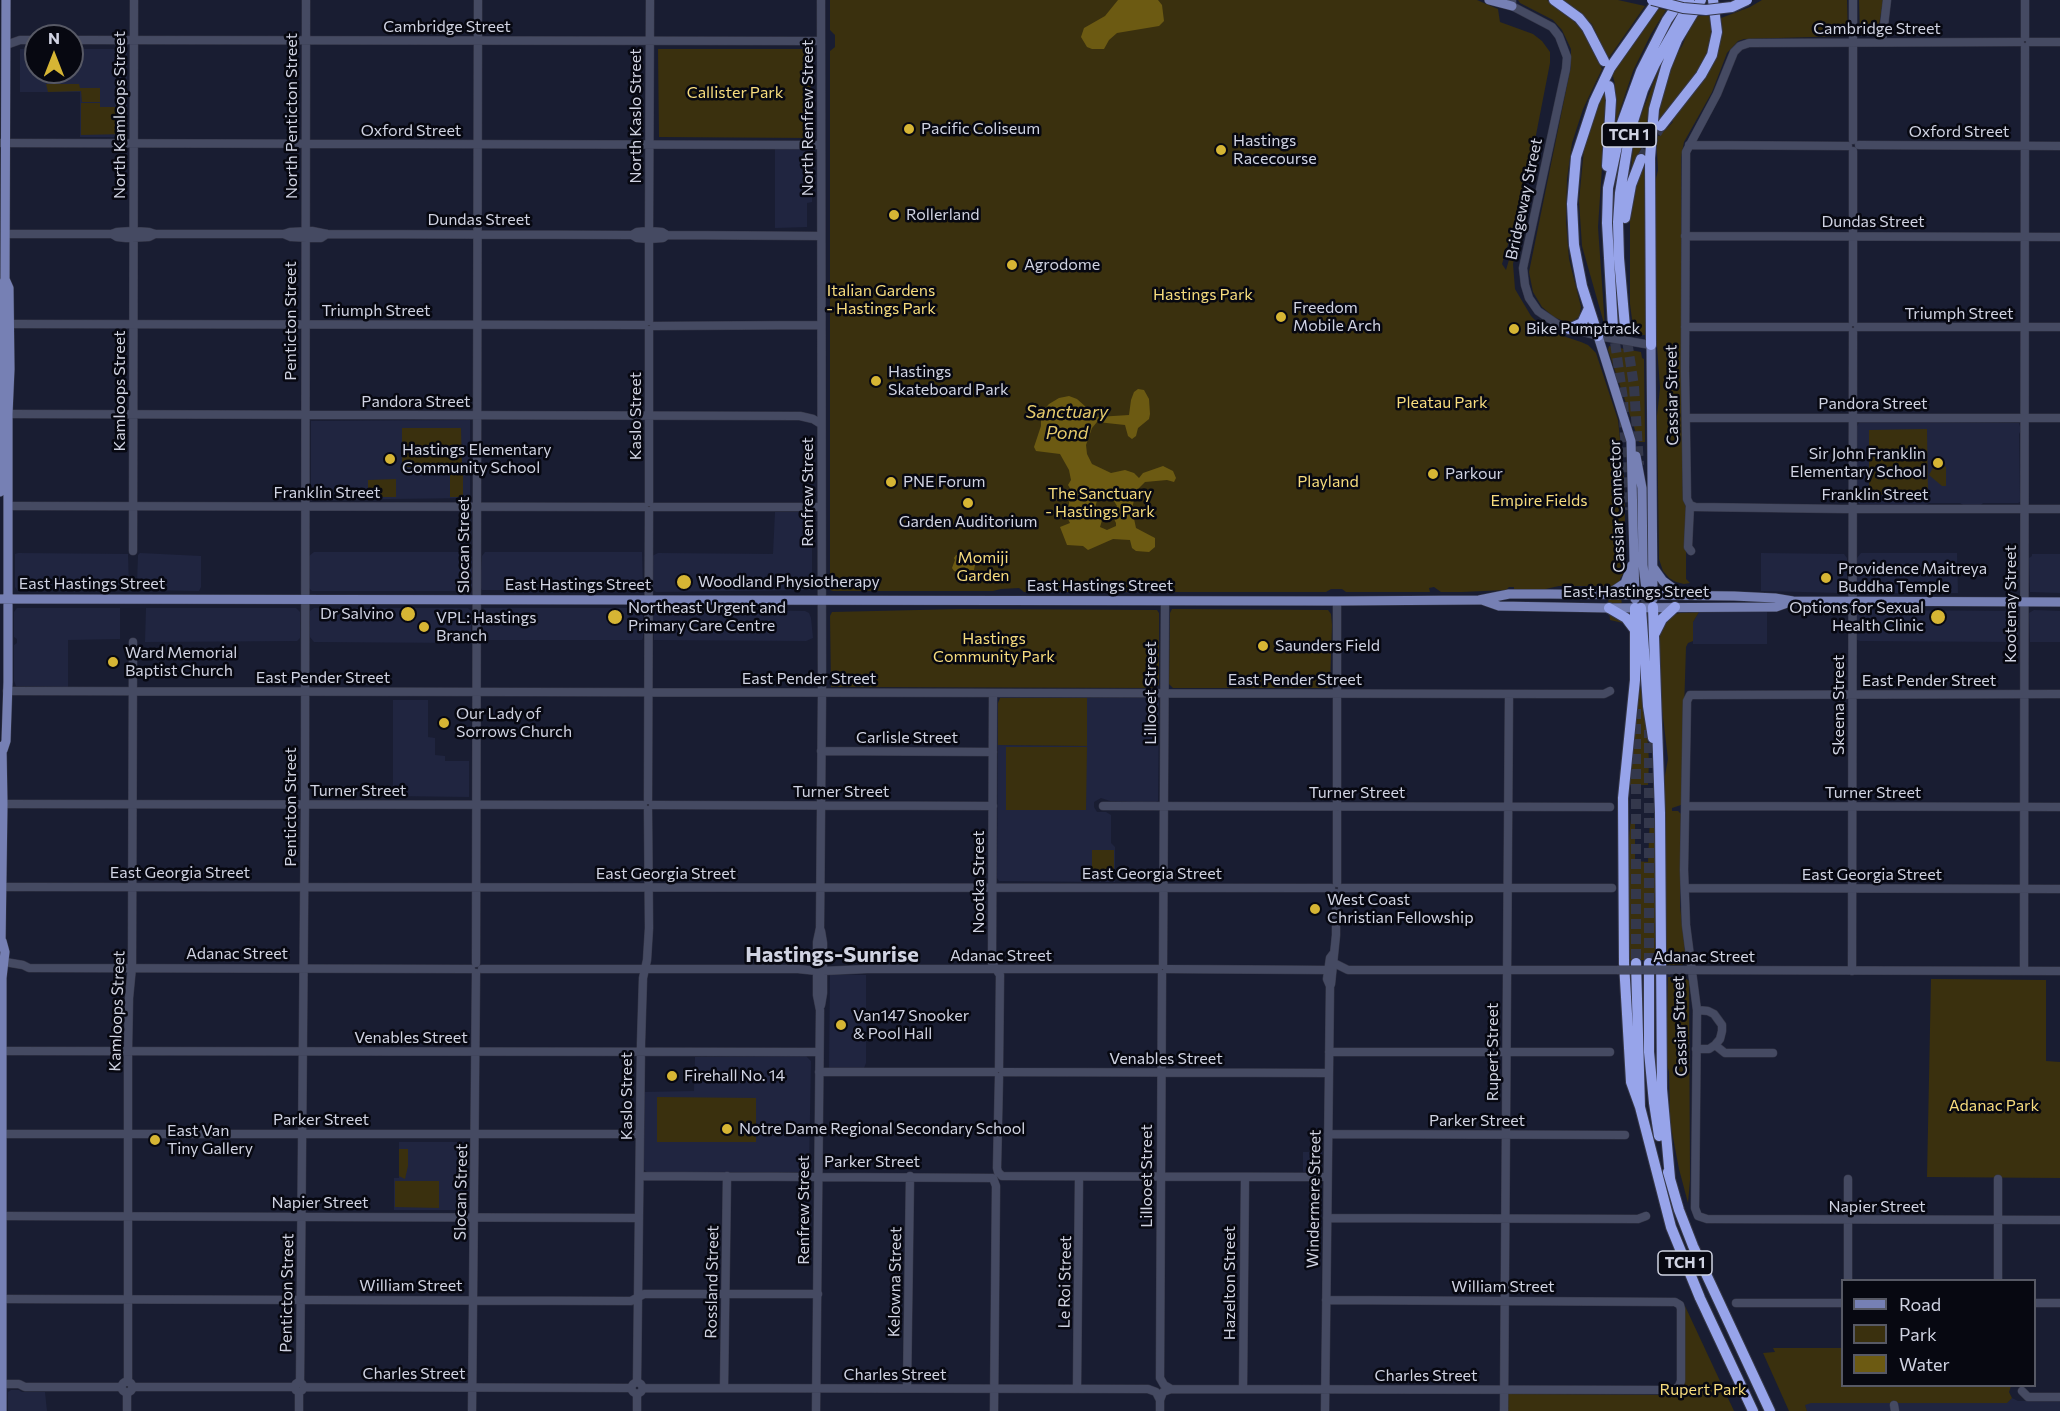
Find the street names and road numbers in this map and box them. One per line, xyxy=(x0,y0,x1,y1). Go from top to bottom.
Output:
street label: Cambridge Street xyxy=(383,17,511,37)
street label: Cambridge Street xyxy=(1813,19,1941,39)
street label: North Kamloops Street xyxy=(110,31,130,199)
street label: North Penticton Street xyxy=(282,33,302,199)
street label: North Renfrew Street xyxy=(798,40,818,196)
street label: North Kaslo Street xyxy=(626,48,646,184)
street label: Oxford Street xyxy=(361,121,461,141)
street label: Oxford Street xyxy=(1909,122,2009,142)
road number: TCH 1 xyxy=(1602,123,1656,147)
street label: Bridgeway Street xyxy=(1502,136,1546,262)
street label: Dundas Street xyxy=(427,210,531,230)
street label: Dundas Street xyxy=(1821,212,1925,232)
street label: Penticton Street xyxy=(281,261,301,381)
street label: Triumph Street xyxy=(321,301,431,321)
street label: Triumph Street xyxy=(1904,304,2014,324)
street label: Kamloops Street xyxy=(110,330,130,452)
street label: Cassiar Street xyxy=(1662,344,1682,446)
street label: Kaslo Street xyxy=(626,372,646,460)
street label: Pandora Street xyxy=(361,392,471,412)
street label: Pandora Street xyxy=(1818,394,1928,414)
street label: Renfrew Street xyxy=(798,437,818,547)
street label: Cassiar Connector xyxy=(1605,439,1629,573)
street label: Franklin Street xyxy=(273,483,381,503)
street label: Franklin Street xyxy=(1821,485,1929,505)
street label: Slocan Street xyxy=(454,497,474,593)
street label: Kootenay Street xyxy=(2001,545,2021,663)
street label: East Hastings Street xyxy=(19,574,165,594)
street label: East Hastings Street xyxy=(505,575,651,595)
street label: East Hastings Street xyxy=(1027,576,1173,596)
street label: East Hastings Street xyxy=(1563,582,1709,602)
street label: Lillooet Street xyxy=(1141,641,1161,745)
street label: Skeena Street xyxy=(1829,655,1849,755)
street label: East Pender Street xyxy=(256,668,390,688)
street label: East Pender Street xyxy=(742,669,876,689)
street label: East Pender Street xyxy=(1228,670,1362,690)
street label: East Pender Street xyxy=(1862,671,1996,691)
street label: Carlisle Street xyxy=(856,728,958,748)
street label: Penticton Street xyxy=(281,747,301,867)
street label: Turner Street xyxy=(310,781,406,801)
street label: Turner Street xyxy=(793,782,889,802)
street label: Turner Street xyxy=(1309,783,1405,803)
street label: Turner Street xyxy=(1825,783,1921,803)
street label: Nootka Street xyxy=(969,831,989,933)
street label: East Georgia Street xyxy=(110,863,250,883)
street label: East Georgia Street xyxy=(596,864,736,884)
street label: East Georgia Street xyxy=(1082,864,1222,884)
street label: East Georgia Street xyxy=(1802,865,1942,885)
street label: Adanac Street xyxy=(186,944,288,964)
street label: Adanac Street xyxy=(950,946,1052,966)
street label: Adanac Street xyxy=(1653,947,1755,967)
street label: Kamloops Street xyxy=(105,950,129,1072)
street label: Cassiar Street xyxy=(1669,975,1691,1077)
street label: Rupert Street xyxy=(1483,1003,1503,1101)
street label: Venables Street xyxy=(354,1028,468,1048)
street label: Venables Street xyxy=(1109,1049,1223,1069)
street label: Kaslo Street xyxy=(617,1052,637,1140)
street label: Parker Street xyxy=(273,1110,369,1130)
street label: Parker Street xyxy=(1429,1111,1525,1131)
street label: Lillooet Street xyxy=(1137,1124,1157,1228)
street label: Windermere Street xyxy=(1303,1129,1325,1269)
street label: Slocan Street xyxy=(451,1143,471,1241)
street label: Parker Street xyxy=(824,1152,920,1172)
street label: Renfrew Street xyxy=(794,1155,814,1265)
street label: Napier Street xyxy=(271,1193,369,1213)
street label: Napier Street xyxy=(1828,1197,1926,1217)
street label: Rossland Street xyxy=(701,1225,723,1339)
street label: Hazelton Street xyxy=(1220,1226,1240,1340)
street label: Kelowna Street xyxy=(884,1227,906,1337)
street label: Penticton Street xyxy=(276,1233,298,1353)
street label: Le Roi Street xyxy=(1055,1235,1075,1329)
road number: TCH 1 xyxy=(1658,1251,1712,1275)
street label: William Street xyxy=(359,1276,463,1296)
street label: William Street xyxy=(1451,1277,1555,1297)
street label: Charles Street xyxy=(363,1364,465,1384)
street label: Charles Street xyxy=(844,1365,946,1385)
street label: Charles Street xyxy=(1375,1366,1477,1386)

